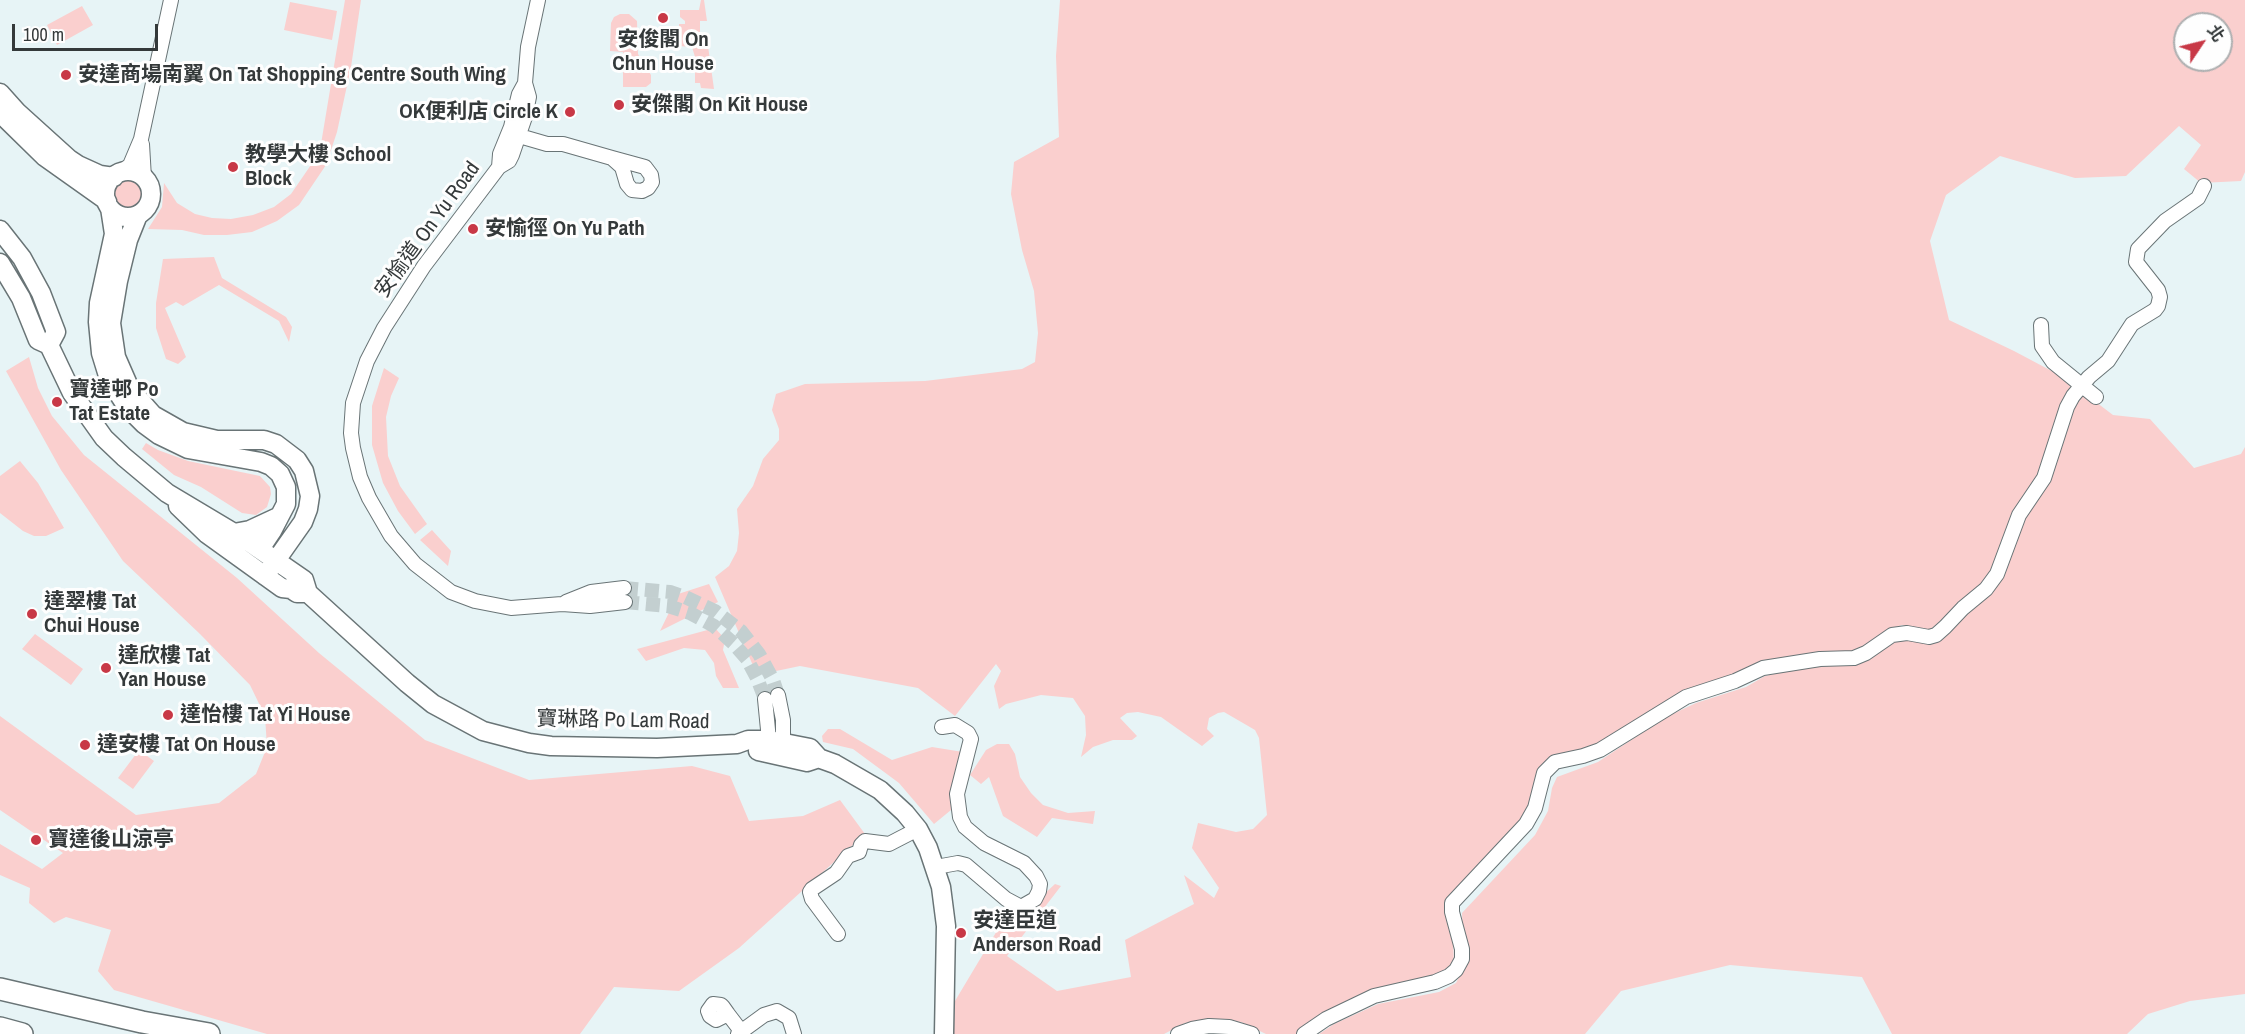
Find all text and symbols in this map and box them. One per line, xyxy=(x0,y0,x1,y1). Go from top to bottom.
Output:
marker: 安俊閣 On Chun House xyxy=(656,11,670,25)
scale bar xyxy=(15,12,160,50)
north arrow xyxy=(2173,12,2233,72)
text: 北 xyxy=(2202,20,2230,46)
text: 100 m xyxy=(23,22,64,47)
place label: 安俊閣 On Chun House xyxy=(612,27,714,77)
place label: 安達商場南翼 On Tat Shopping Centre South Wing xyxy=(78,62,506,88)
marker: 安達商場南翼 On Tat Shopping Centre South Wing xyxy=(59,68,73,82)
place label: 安傑閣 On Kit House xyxy=(631,92,808,118)
marker: 安傑閣 On Kit House xyxy=(612,98,626,112)
place label: OK便利店 Circle K xyxy=(399,99,558,125)
marker: OK便利店 Circle K xyxy=(563,105,577,119)
place label: 教學大樓 School Block xyxy=(245,142,391,192)
street label: 安愉道 On Yu Road xyxy=(370,157,486,303)
marker: 教學大樓 School Block xyxy=(226,160,240,174)
place label: 安愉徑 On Yu Path xyxy=(485,216,645,242)
marker: 安愉徑 On Yu Path xyxy=(466,222,480,236)
place label: 寶達邨 Po Tat Estate xyxy=(69,377,159,427)
marker: 寶達邨 Po Tat Estate xyxy=(50,395,64,409)
place label: 達翠樓 Tat Chui House xyxy=(44,589,140,639)
marker: 達翠樓 Tat Chui House xyxy=(25,607,39,621)
place label: 達欣樓 Tat Yan House xyxy=(118,643,210,693)
marker: 達欣樓 Tat Yan House xyxy=(99,661,113,675)
place label: 達怡樓 Tat Yi House xyxy=(180,702,350,728)
street label: 寶琳路 Po Lam Road xyxy=(536,707,710,735)
marker: 達怡樓 Tat Yi House xyxy=(161,708,175,722)
place label: 達安樓 Tat On House xyxy=(97,732,275,758)
marker: 達安樓 Tat On House xyxy=(78,738,92,752)
place label: 寶達後山涼亭 xyxy=(48,827,174,853)
marker: 寶達後山涼亭 xyxy=(29,833,43,847)
place label: 安達臣道 Anderson Road xyxy=(973,908,1101,958)
marker: 安達臣道 Anderson Road xyxy=(954,926,968,940)

